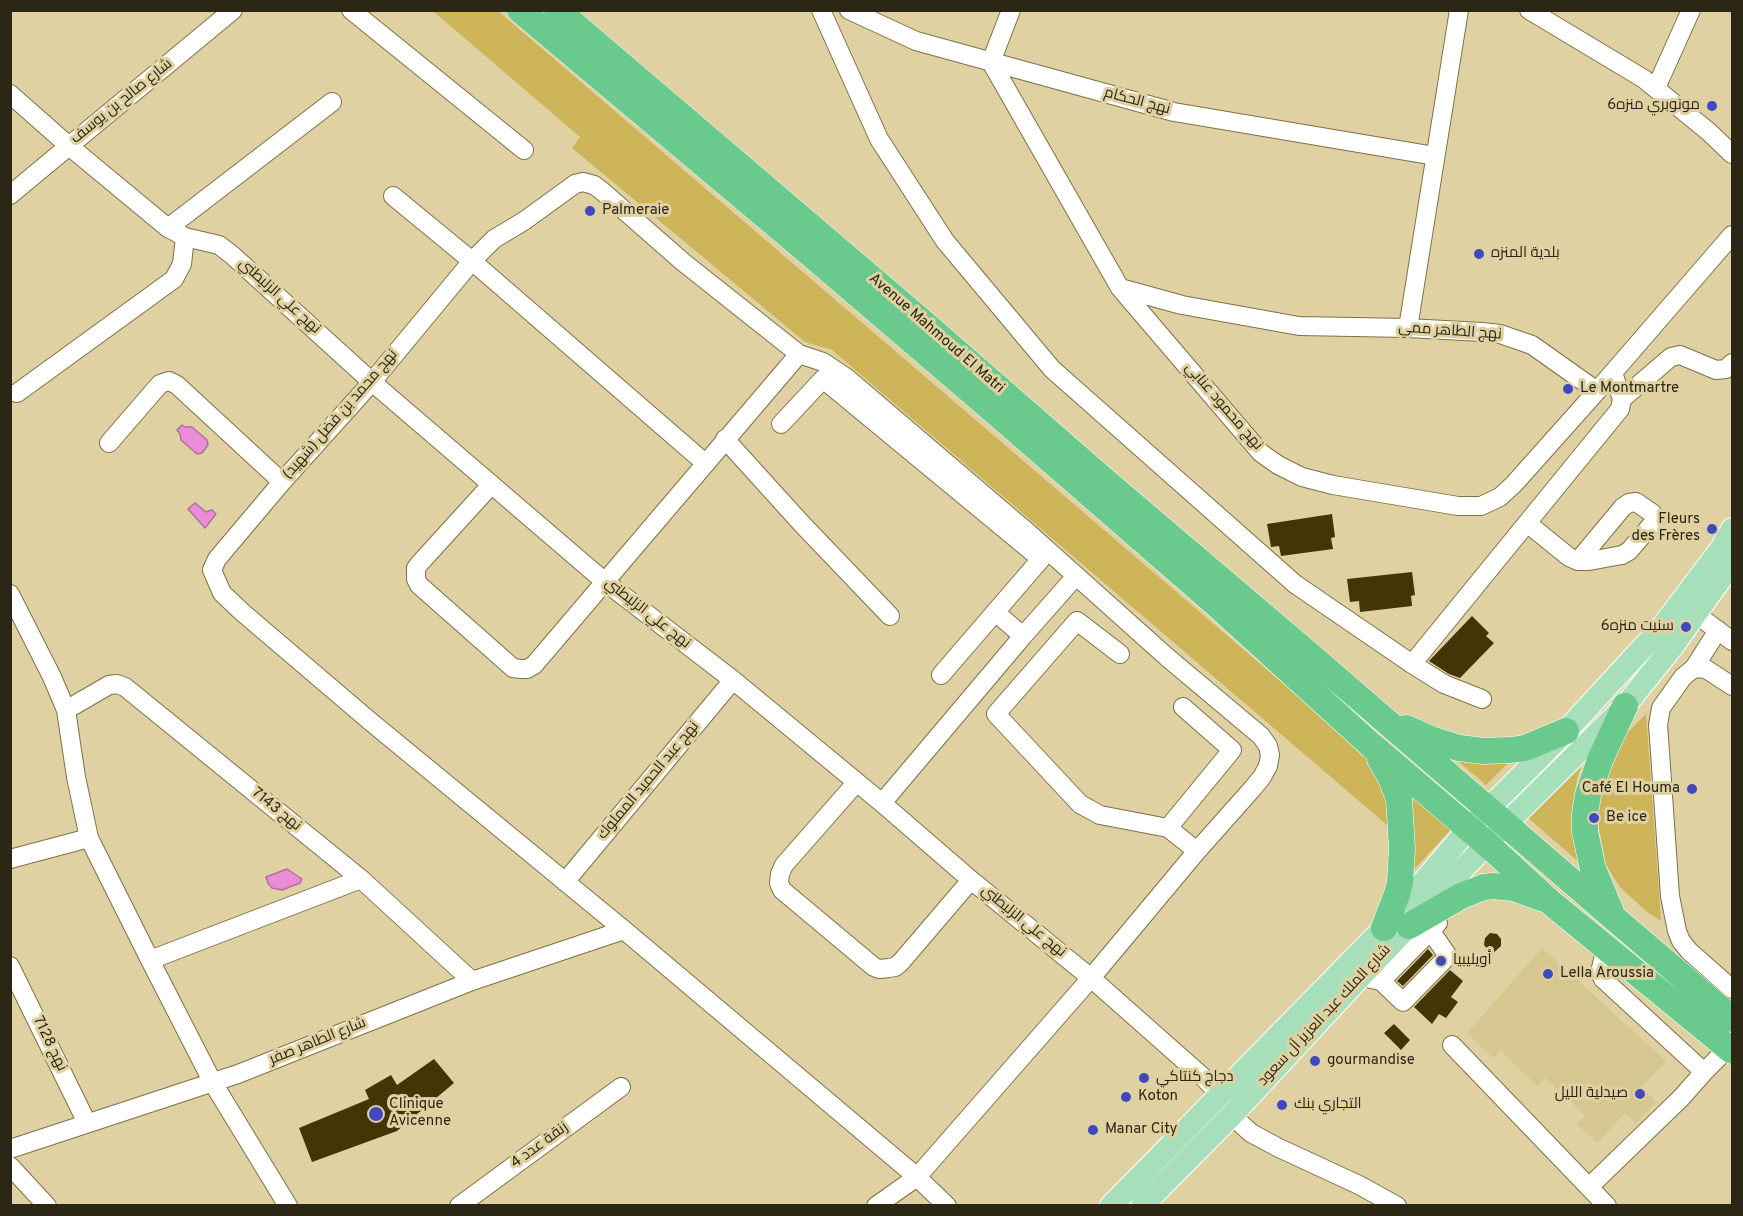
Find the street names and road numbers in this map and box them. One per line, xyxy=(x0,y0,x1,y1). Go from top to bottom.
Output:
street label: شارع صالح بن يوسف xyxy=(68,56,176,148)
street label: نهج الحكام xyxy=(1102,85,1172,119)
street label: نهج علي الزليطني xyxy=(234,255,324,339)
street label: Avenue Mahmoud El Matri xyxy=(865,270,1007,398)
street label: نهج الطاهر ممي xyxy=(1398,319,1502,345)
street label: نهج محمد بن فضل (شهيد) xyxy=(280,346,402,484)
street label: نهج محمود عنابي xyxy=(1180,360,1266,454)
street label: نهج علي الزليطني xyxy=(600,575,694,653)
street label: نهج عبد الحميد المملوك xyxy=(594,718,704,844)
street label: نهج 7143 xyxy=(248,785,304,835)
street label: نهج علي الزليطني xyxy=(977,882,1069,962)
street label: شارع الملك عبد العزيز آل سعود xyxy=(1255,942,1395,1090)
street label: نهج 7128 xyxy=(28,1014,70,1074)
street label: شارع الطاهر صفر xyxy=(267,1014,369,1070)
street label: زنقة عدد 4 xyxy=(508,1119,572,1173)

